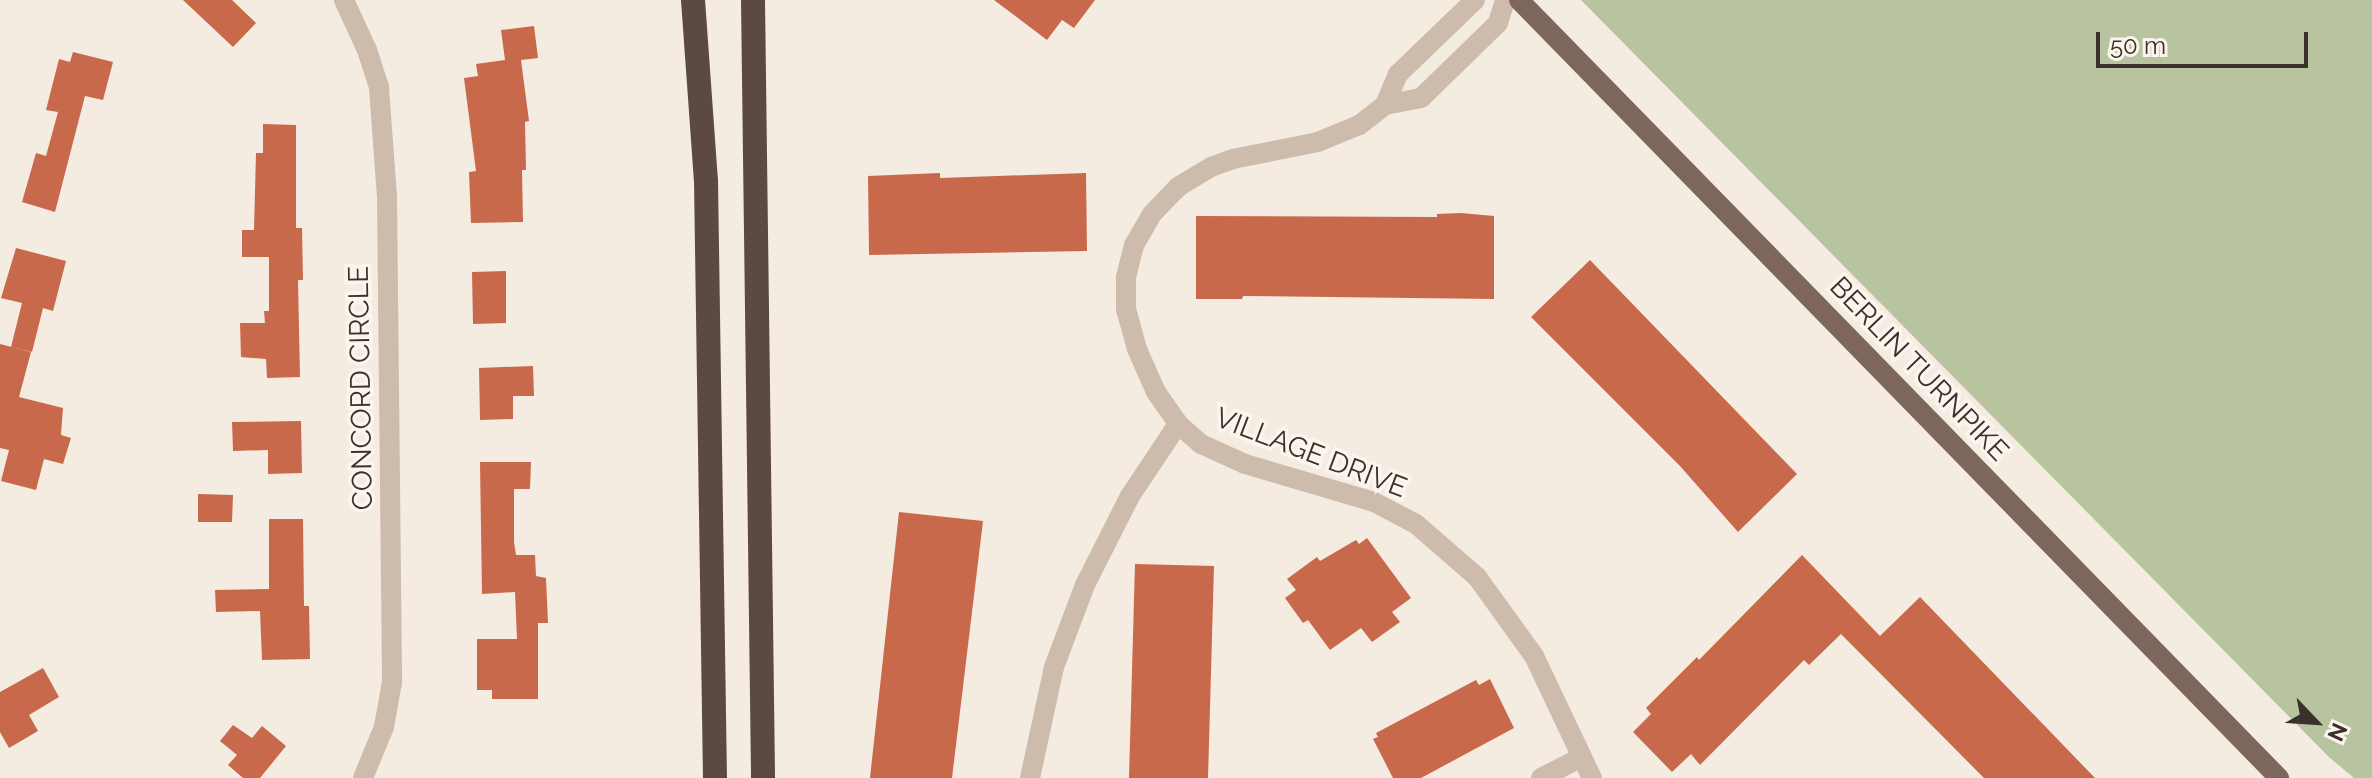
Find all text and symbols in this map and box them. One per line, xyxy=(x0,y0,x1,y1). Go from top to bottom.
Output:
scale bar xyxy=(2100,16,2312,66)
text: 50 m xyxy=(2110,31,2166,60)
street label: CONCORD CIRCLE xyxy=(342,266,380,510)
street label: BERLIN TURNPIKE xyxy=(1822,270,2016,468)
street label: VILLAGE DRIVE xyxy=(1211,401,1411,505)
north arrow xyxy=(2276,682,2356,762)
text: N xyxy=(2322,719,2353,745)

